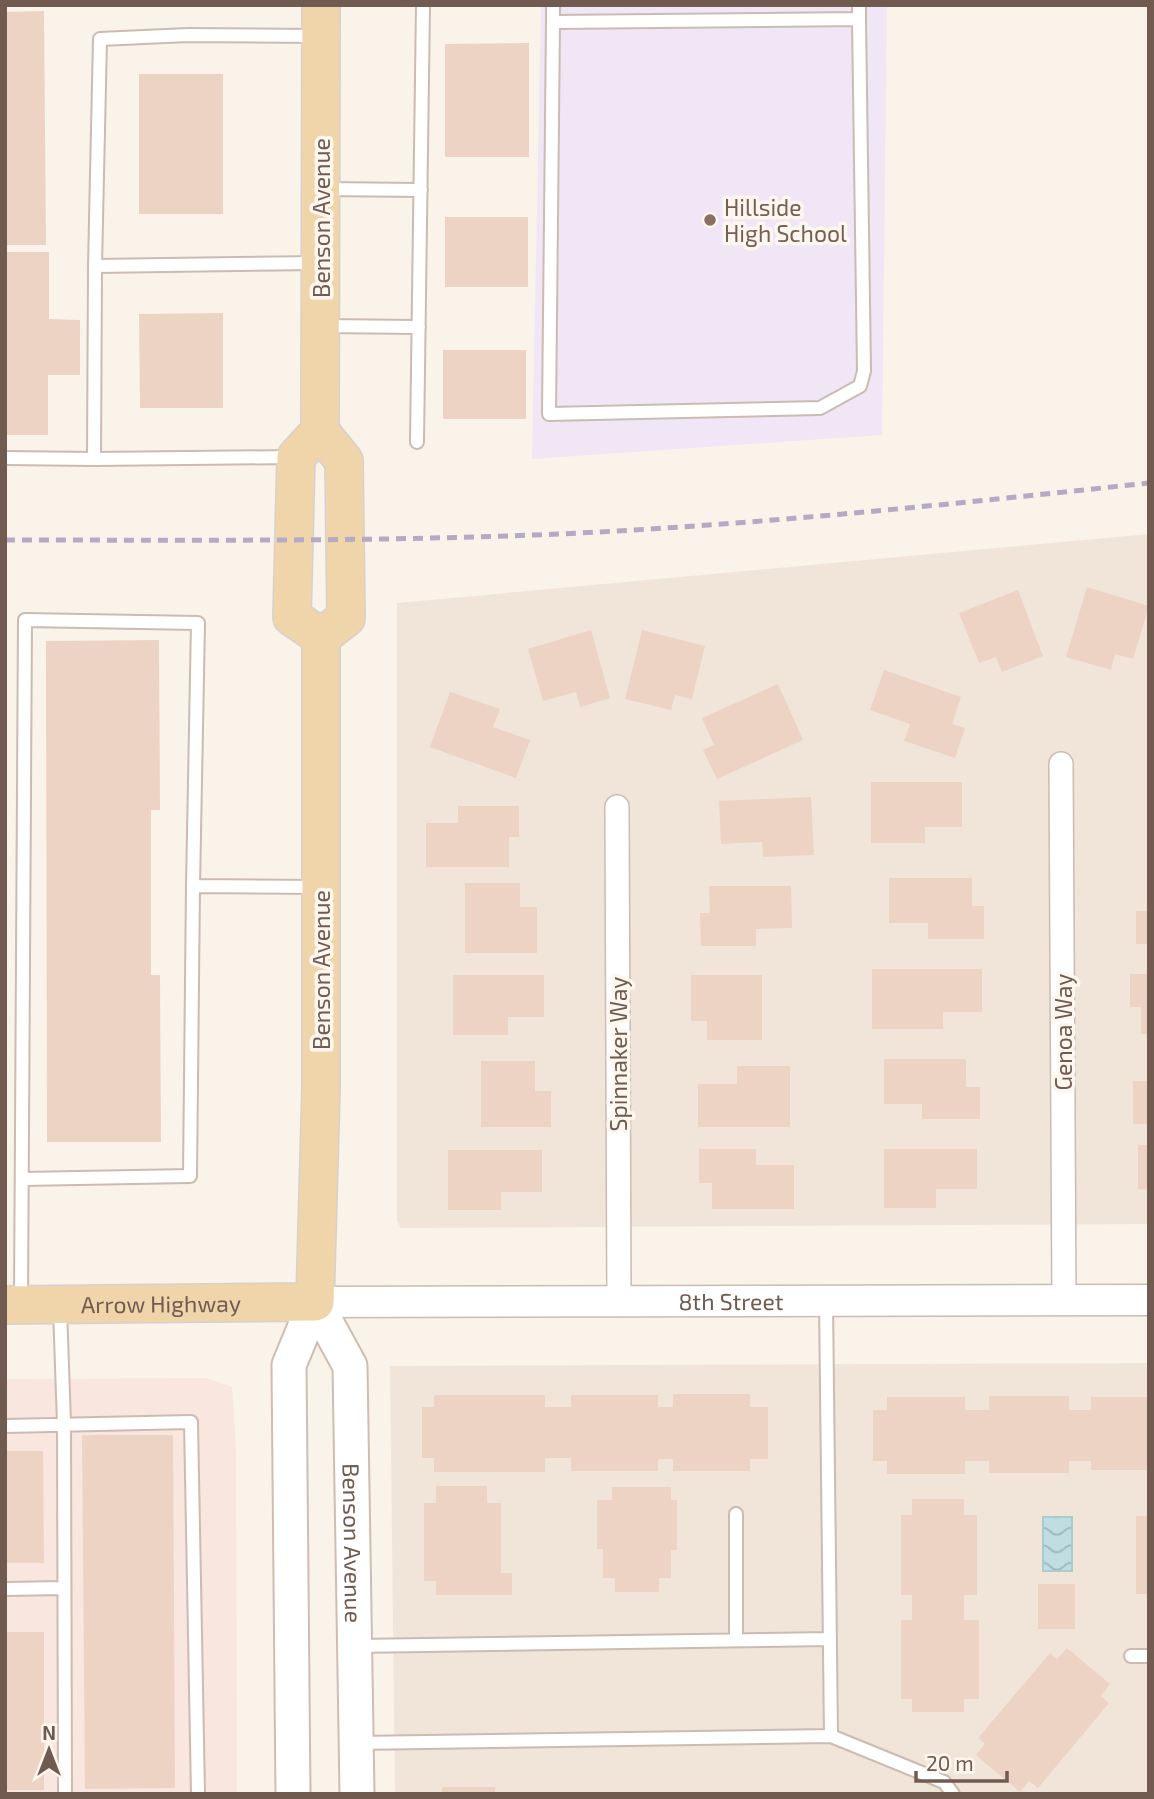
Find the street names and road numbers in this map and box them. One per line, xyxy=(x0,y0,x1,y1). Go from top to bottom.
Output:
street label: Benson Avenue xyxy=(307,138,335,298)
street label: Benson Avenue xyxy=(307,890,335,1050)
street label: Genoa Way xyxy=(1049,973,1077,1091)
street label: Spinnaker Way xyxy=(604,977,632,1131)
street label: 8th Street xyxy=(678,1287,784,1315)
street label: Arrow Highway xyxy=(81,1289,241,1318)
street label: Benson Avenue xyxy=(338,1463,368,1623)

